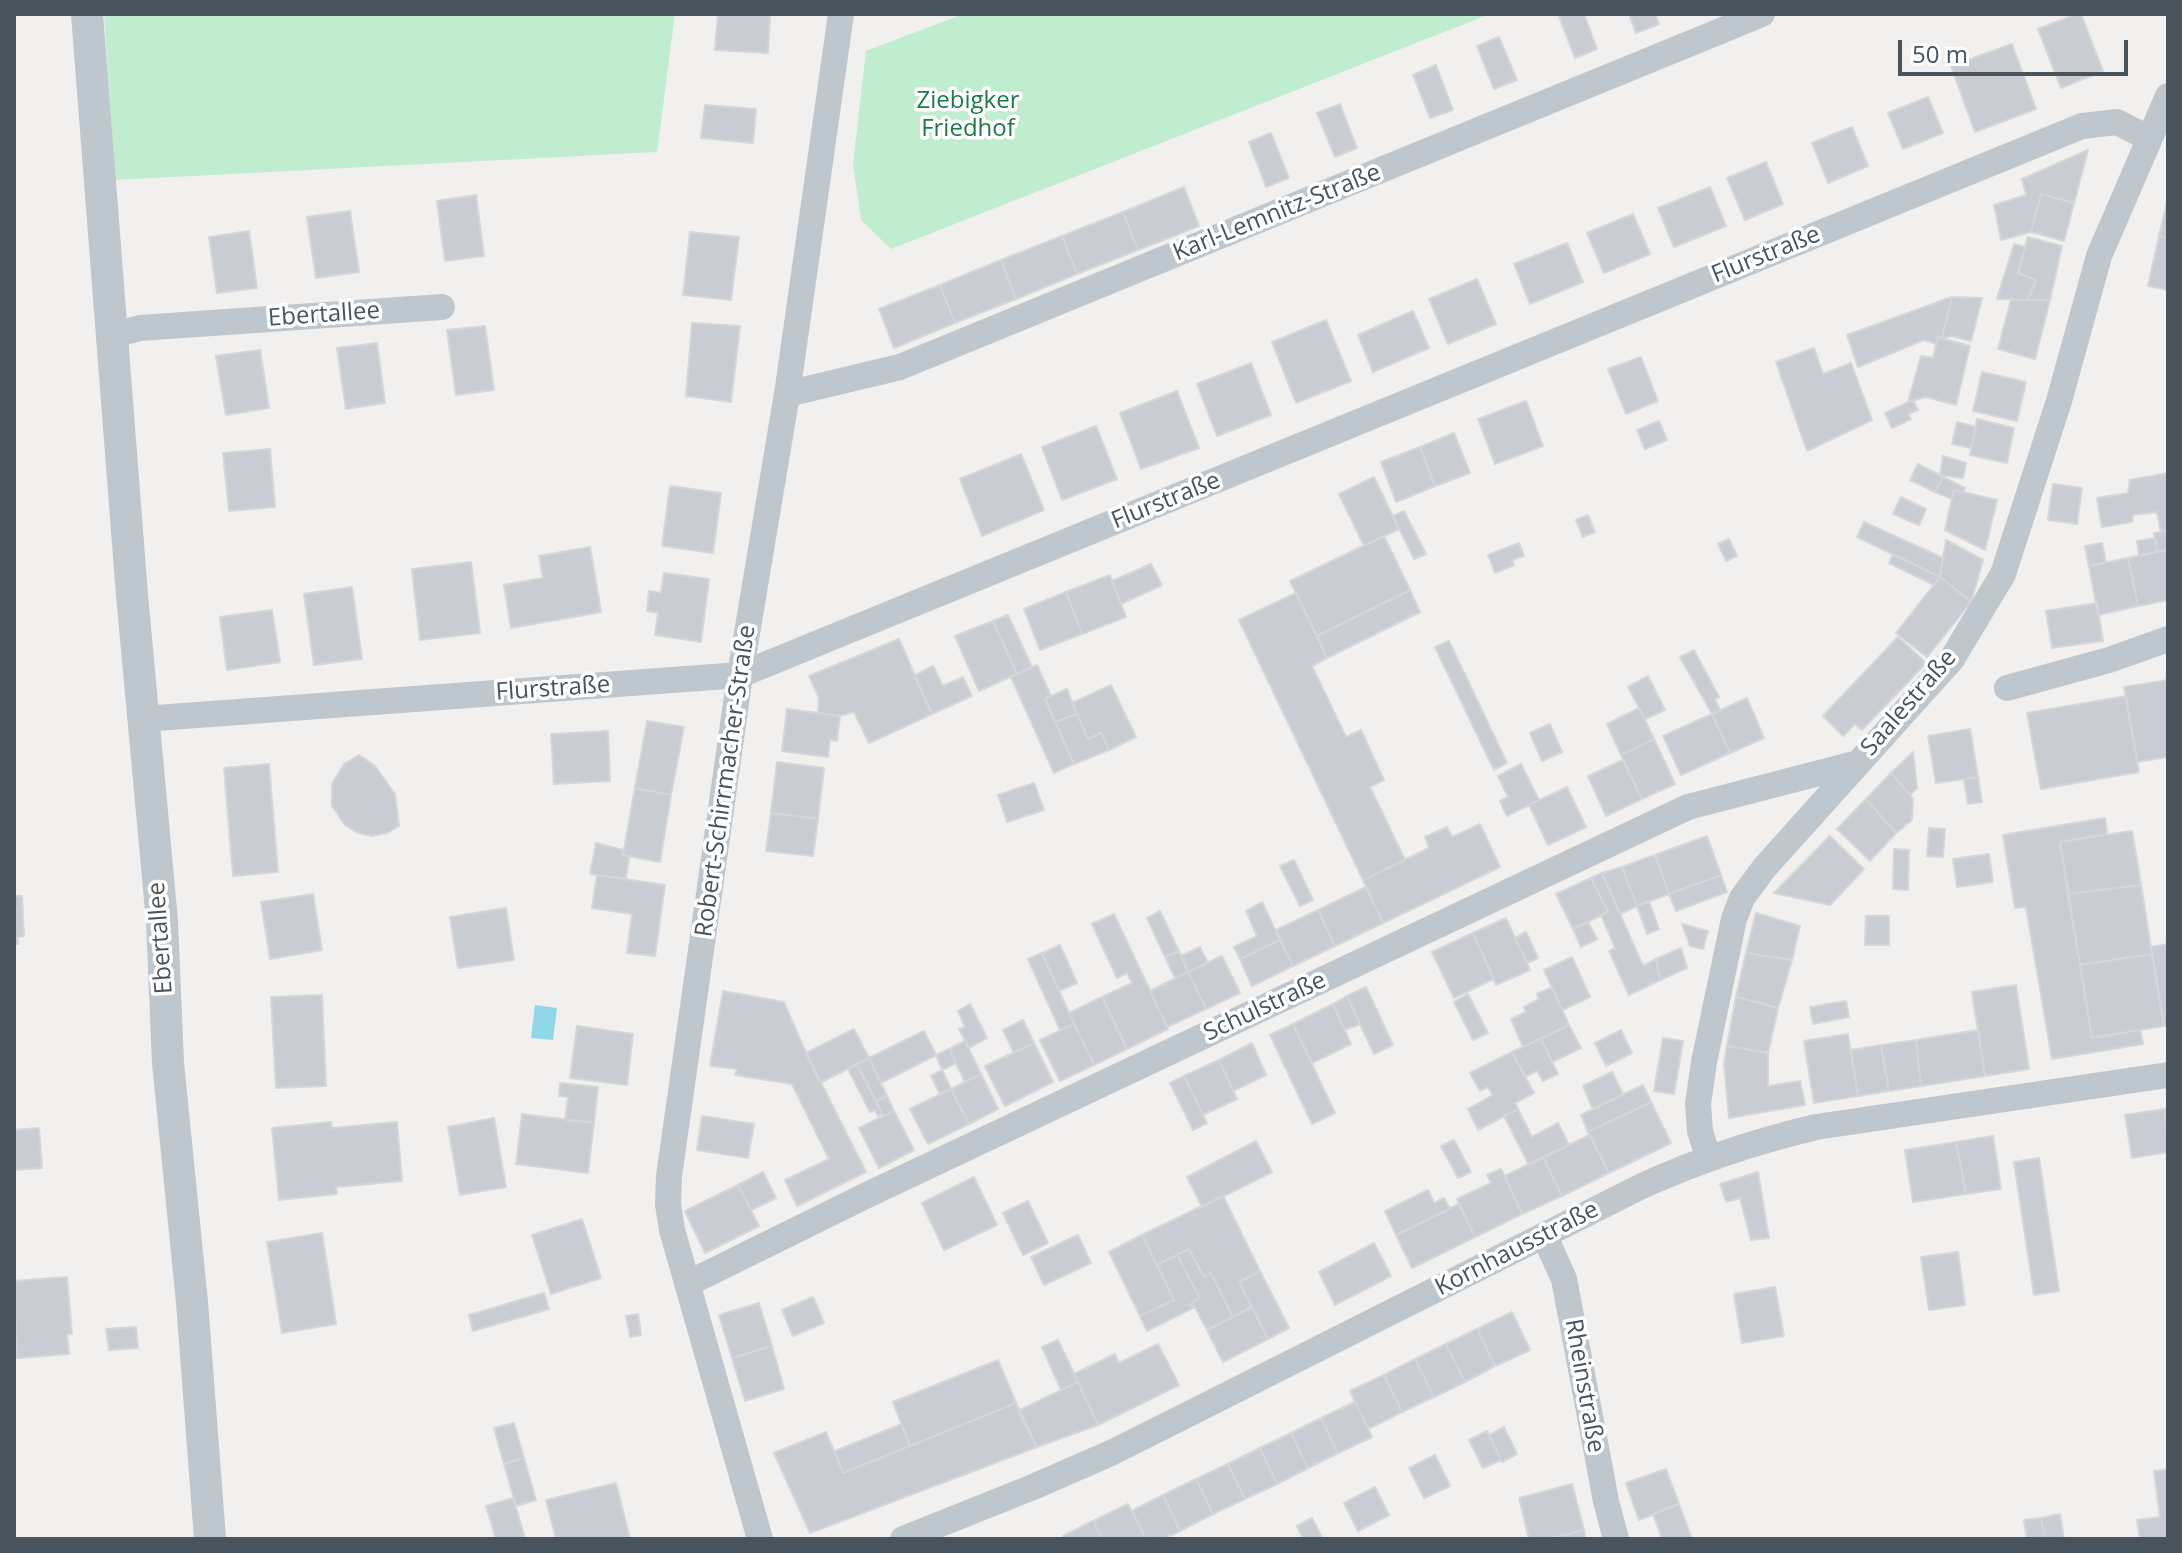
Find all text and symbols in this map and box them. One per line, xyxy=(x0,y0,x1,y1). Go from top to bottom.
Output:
scale bar xyxy=(1902,24,2132,74)
text: 50 m xyxy=(1912,37,1968,70)
park label: Ziebigker Friedhof xyxy=(917,87,1019,143)
street label: Karl-Lemnitz-Straße xyxy=(1169,158,1385,268)
street label: Flurstraße xyxy=(1708,220,1824,290)
street label: Ebertallee xyxy=(267,297,381,333)
street label: Flurstraße xyxy=(1108,466,1224,536)
street label: Robert-Schirrmacher-Straße xyxy=(690,623,762,939)
street label: Saalestraße xyxy=(1855,644,1963,762)
street label: Flurstraße xyxy=(495,671,611,707)
street label: Ebertallee xyxy=(143,881,179,995)
street label: Schulstraße xyxy=(1199,966,1331,1048)
street label: Kornhausstraße xyxy=(1431,1195,1603,1303)
street label: Rheinstraße xyxy=(1558,1317,1610,1455)

